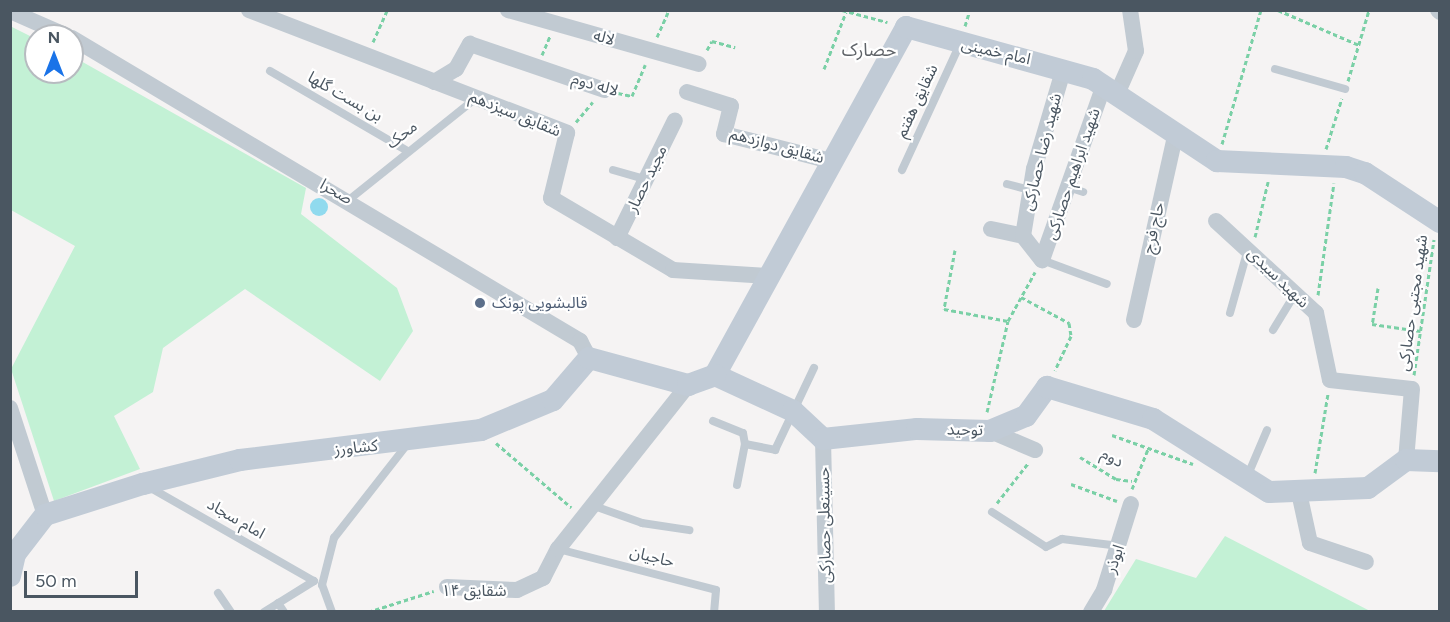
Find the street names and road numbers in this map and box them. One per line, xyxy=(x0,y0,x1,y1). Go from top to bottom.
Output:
street label: لاله xyxy=(591,26,617,50)
street label: امام خمینی xyxy=(960,35,1032,69)
street label: شقایق هفتم xyxy=(892,61,942,141)
street label: بن بست گلها xyxy=(304,68,386,126)
street label: لاله دوم xyxy=(569,69,621,101)
street label: شقایق سیزدهم xyxy=(466,87,564,141)
street label: شهید رضا حصارکی xyxy=(1018,91,1066,213)
street label: شهید ابراهیم حصارکی xyxy=(1041,106,1105,242)
street label: محک xyxy=(383,117,421,153)
street label: شقایق دوازدهم xyxy=(728,124,826,168)
street label: مجید حصار xyxy=(623,142,671,216)
street label: صحرا xyxy=(316,175,356,209)
street label: حاج فرج xyxy=(1139,201,1169,255)
street label: شهید مجتبی حصارکی xyxy=(1394,233,1432,373)
street label: شهید سیدی xyxy=(1243,244,1313,312)
street label: توحید xyxy=(947,420,983,440)
street label: کشاورز xyxy=(333,436,379,460)
street label: دوم xyxy=(1098,444,1126,472)
street label: حسینعلی حصارکی xyxy=(814,467,836,583)
street label: امام سجاد xyxy=(204,495,268,543)
street label: حاجیان xyxy=(628,542,676,572)
street label: ابوذر xyxy=(1101,542,1129,576)
street label: شقایق ۱۴ xyxy=(441,581,507,601)

